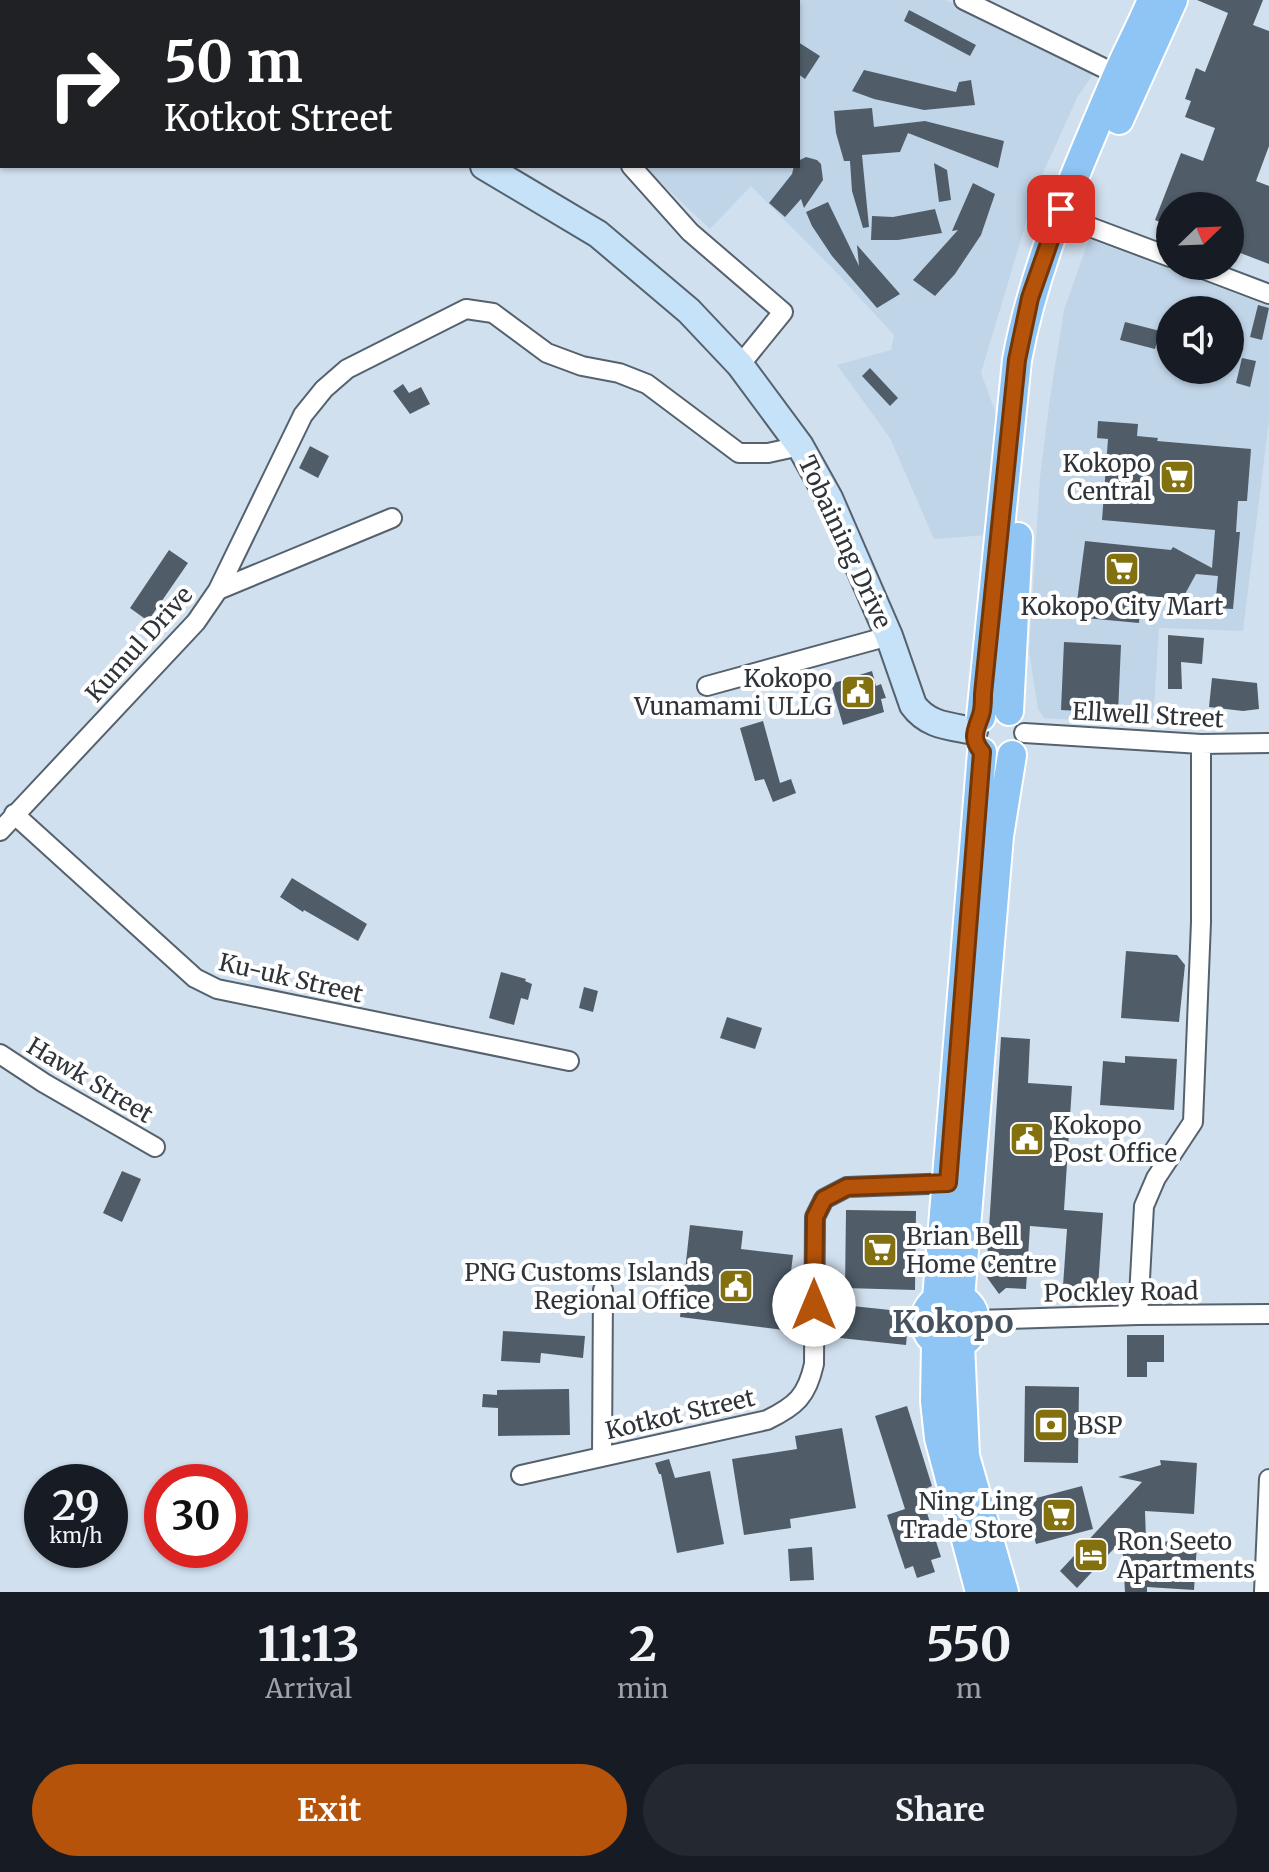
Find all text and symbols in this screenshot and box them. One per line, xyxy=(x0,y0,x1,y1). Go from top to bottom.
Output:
text: 50 m xyxy=(164,27,303,97)
icon: right xyxy=(32,32,136,136)
text: Kotkot Street xyxy=(164,96,392,141)
pin xyxy=(1027,175,1095,243)
icon: arrive xyxy=(1039,187,1083,231)
north arrow xyxy=(1156,192,1244,280)
map controls xyxy=(1156,192,1244,384)
button: sound xyxy=(1156,296,1244,384)
place label: Kokopo Central xyxy=(1062,448,1151,507)
street label: Tobaining Drive xyxy=(791,451,899,633)
supermarket icon: Kokopo Central xyxy=(1158,458,1196,496)
supermarket icon: Kokopo City Mart xyxy=(1103,550,1141,588)
street label: Kumul Drive xyxy=(79,580,199,708)
place label: Kokopo City Mart xyxy=(1021,591,1224,622)
place label: Kokopo Vunamami ULLG xyxy=(633,663,833,722)
public building icon: Kokopo Vunamami ULLG xyxy=(839,673,877,711)
street label: Ellwell Street xyxy=(1071,696,1225,734)
street label: Ku-uk Street xyxy=(216,946,367,1010)
street label: Hawk Street xyxy=(21,1030,159,1130)
place label: Kokopo Post Office xyxy=(1053,1110,1177,1169)
public building icon: Kokopo Post Office xyxy=(1008,1120,1046,1158)
place label: Brian Bell Home Centre xyxy=(906,1221,1057,1280)
supermarket icon: Brian Bell Home Centre xyxy=(861,1231,899,1269)
place label: PNG Customs Islands Regional Office xyxy=(464,1257,710,1316)
position arrow xyxy=(772,1263,856,1347)
public building icon: PNG Customs Islands Regional Office xyxy=(717,1267,755,1305)
street label: Pockley Road xyxy=(1043,1275,1199,1309)
district label: Kokopo xyxy=(892,1302,1014,1342)
street label: Kotkot Street xyxy=(602,1382,758,1446)
bank icon: BSP xyxy=(1032,1406,1070,1444)
place label: BSP xyxy=(1077,1410,1122,1441)
speed limit sign: 30 xyxy=(144,1464,248,1568)
text: 29 xyxy=(52,1481,100,1531)
place label: Ning Ling Trade Store xyxy=(900,1486,1033,1545)
supermarket icon: Ning Ling Trade Store xyxy=(1040,1496,1078,1534)
text: km/h xyxy=(50,1523,102,1548)
place label: Ron Seeto Apartments xyxy=(1116,1526,1255,1585)
hotel icon: Ron Seeto Apartments xyxy=(1072,1536,1110,1574)
text: 11:13 xyxy=(258,1614,360,1674)
text: 2 xyxy=(629,1614,657,1674)
text: 550 xyxy=(926,1614,1011,1674)
text: Arrival xyxy=(265,1672,352,1705)
text: min xyxy=(617,1672,669,1705)
text: m xyxy=(956,1672,982,1705)
button: Exit xyxy=(32,1764,627,1856)
button: Share xyxy=(643,1764,1237,1856)

